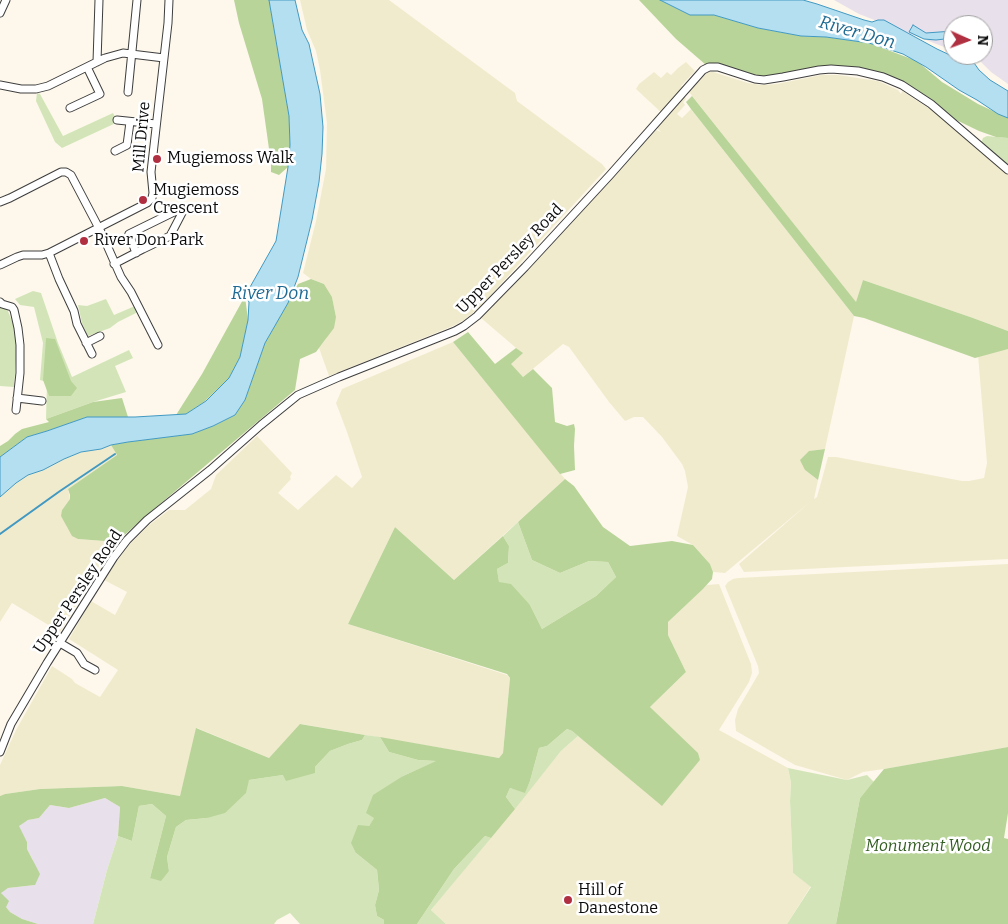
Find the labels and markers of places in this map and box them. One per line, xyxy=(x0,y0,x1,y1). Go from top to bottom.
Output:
place label: Mugiemoss Walk xyxy=(167,149,294,169)
marker: Mugiemoss Walk xyxy=(151,153,163,165)
place label: Mugiemoss Crescent xyxy=(153,181,239,219)
marker: Mugiemoss Crescent xyxy=(137,194,149,206)
place label: River Don Park xyxy=(94,231,204,251)
marker: River Don Park xyxy=(78,235,90,247)
place label: Hill of Danestone xyxy=(578,881,658,919)
marker: Hill of Danestone xyxy=(562,894,574,906)

